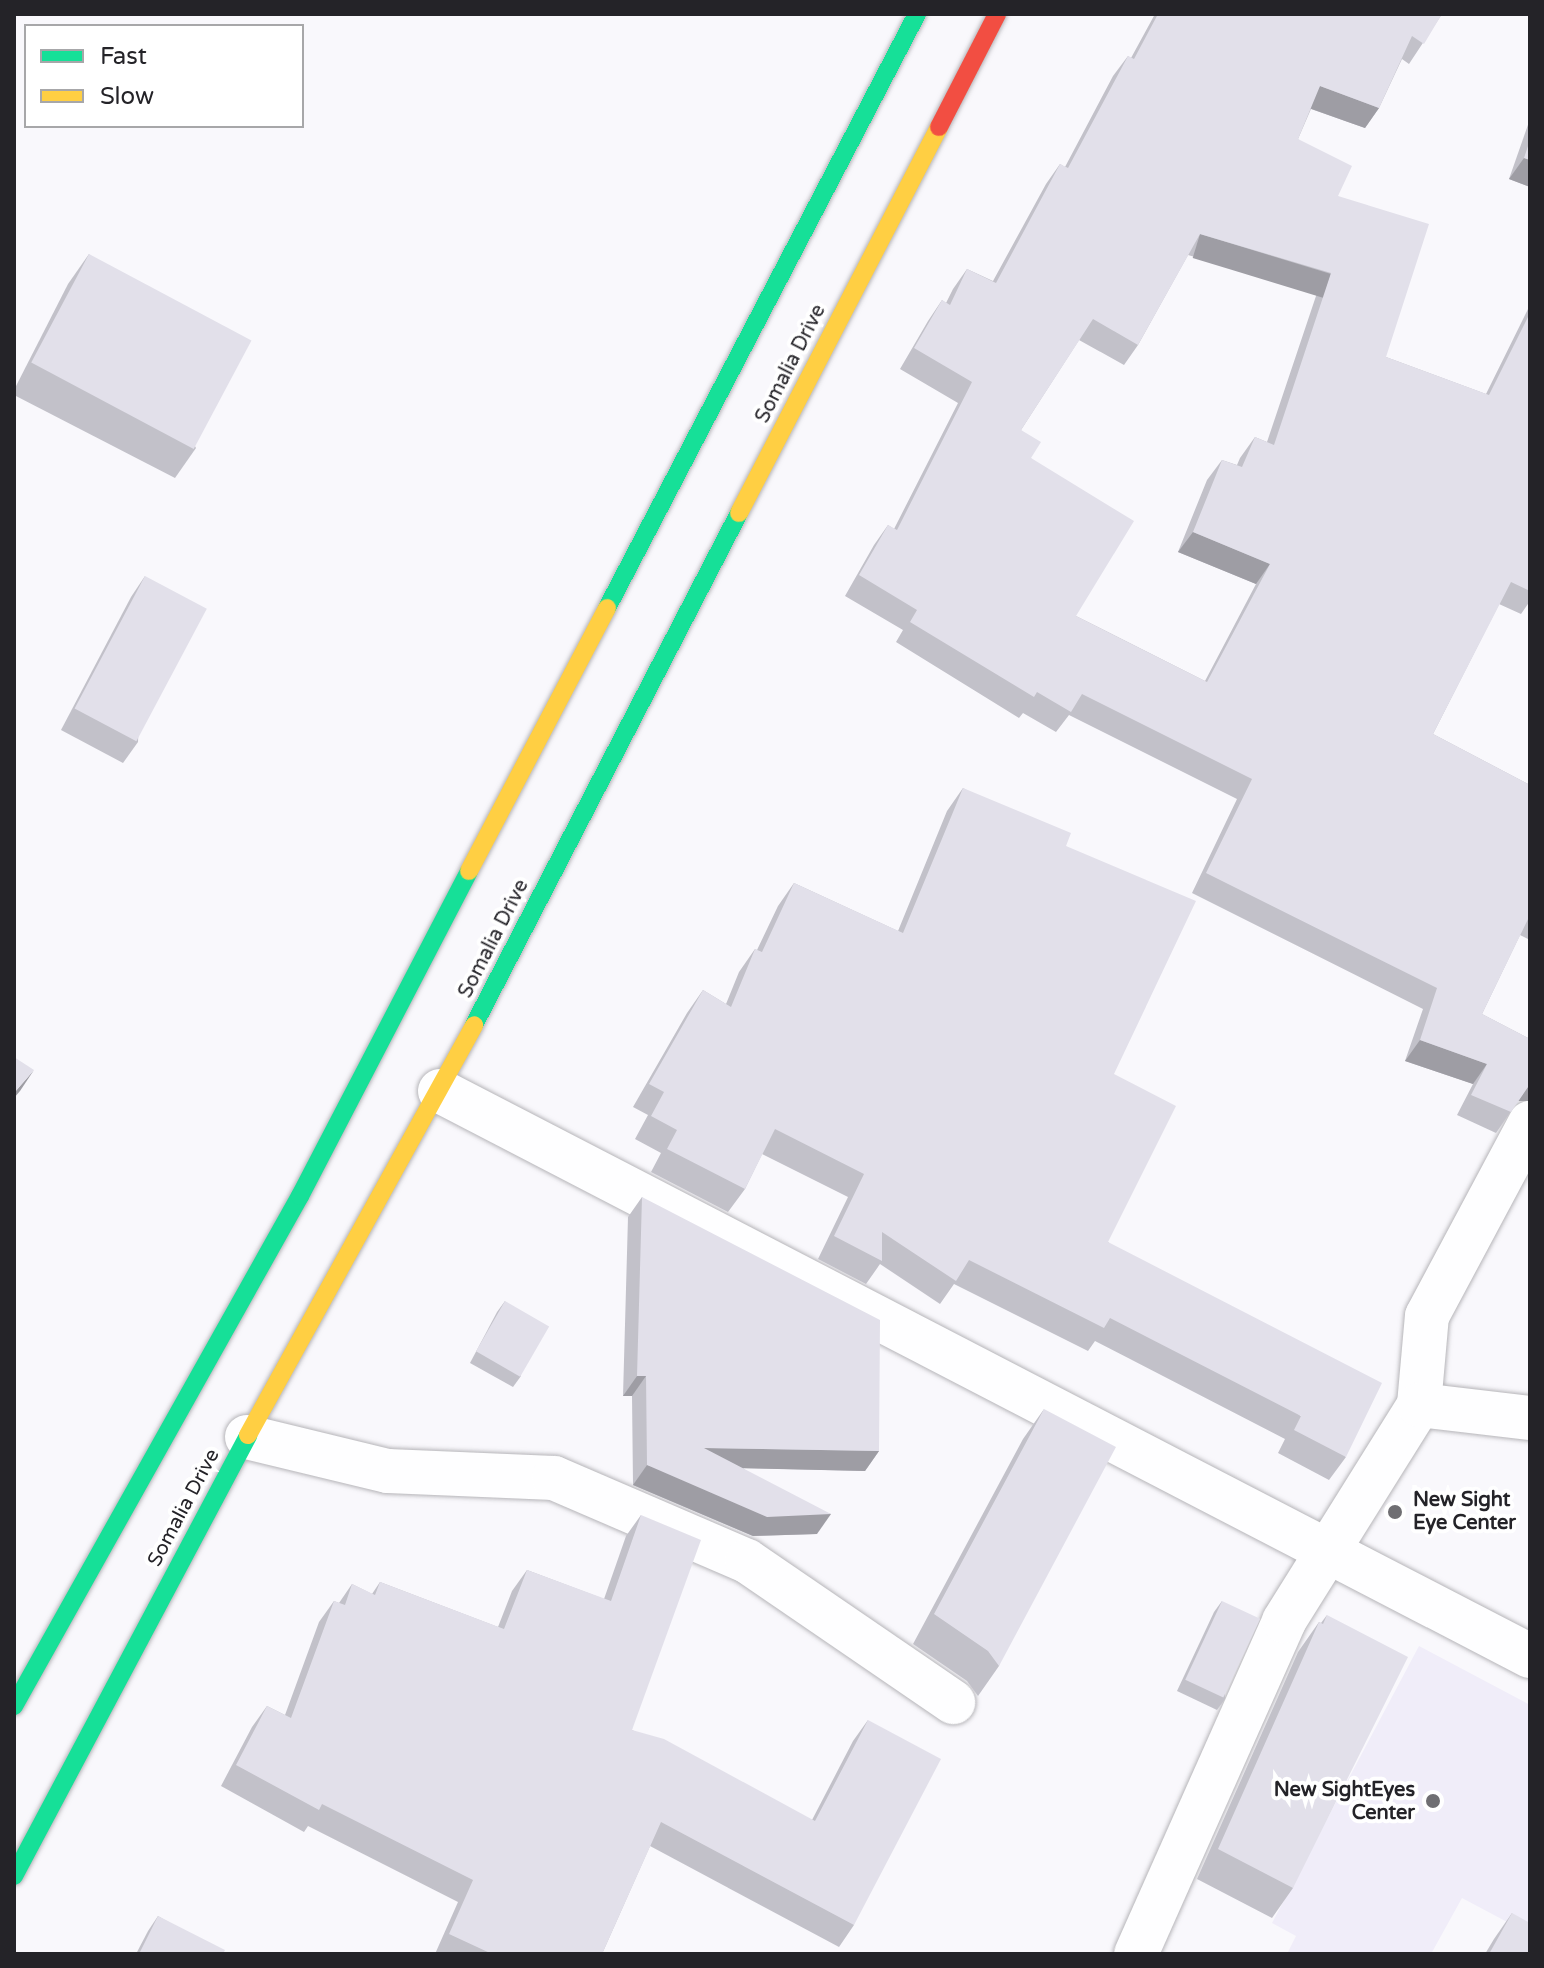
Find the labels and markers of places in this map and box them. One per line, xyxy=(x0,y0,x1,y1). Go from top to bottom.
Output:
place label: New Sight Eye Center xyxy=(1413,1488,1516,1535)
marker: New Sight Eye Center xyxy=(1384,1501,1406,1523)
place label: New SightEyes Center xyxy=(1274,1778,1415,1825)
marker: New SightEyes Center xyxy=(1422,1790,1444,1812)

